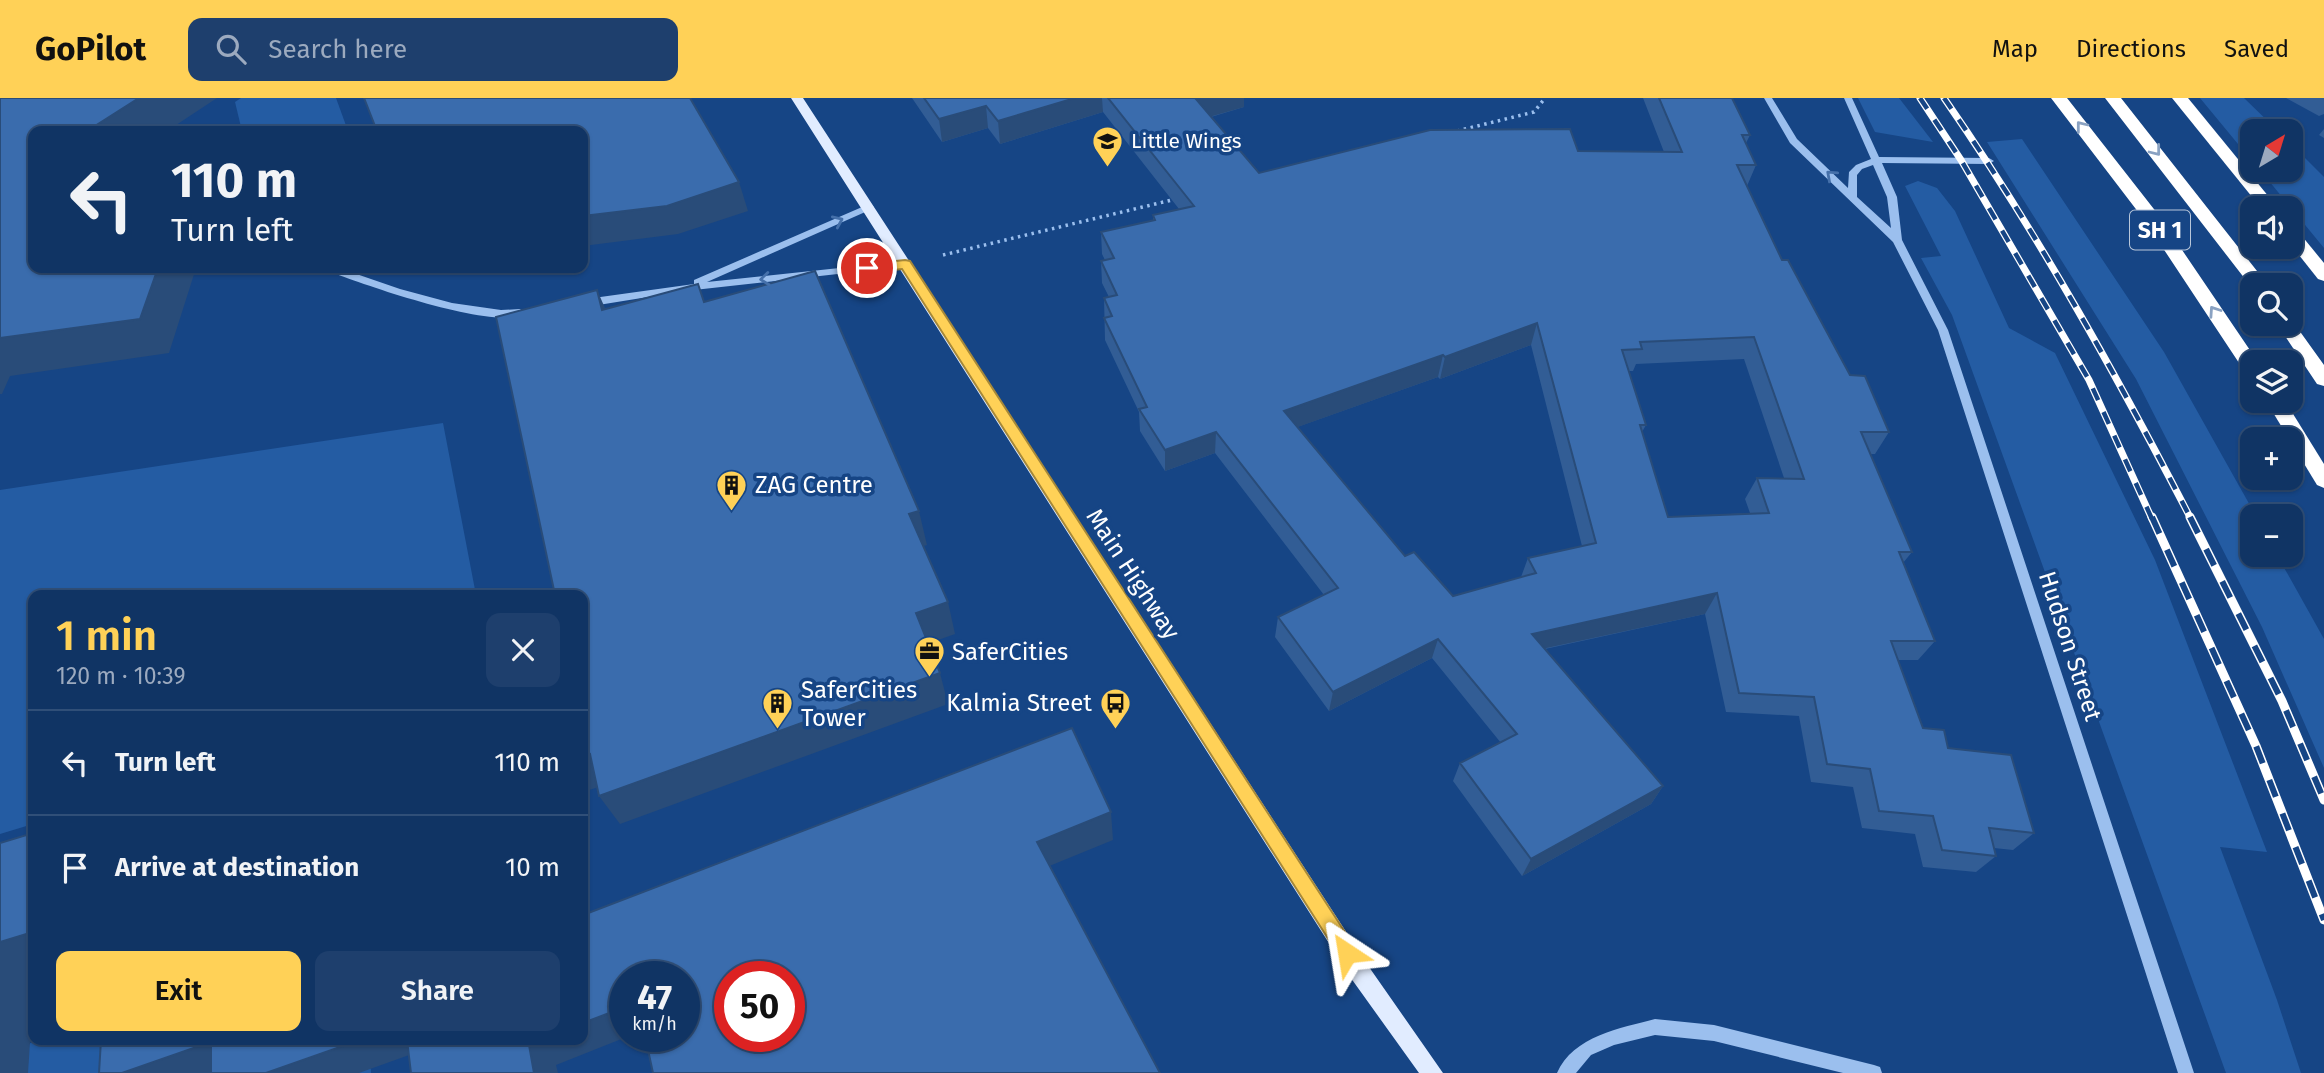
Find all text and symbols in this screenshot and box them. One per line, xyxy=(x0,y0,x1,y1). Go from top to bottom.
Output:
search box xyxy=(188,18,678,81)
text: GoPilot xyxy=(35,29,146,69)
icon: search xyxy=(212,30,250,68)
text: Search here xyxy=(268,34,407,65)
text: Map xyxy=(1992,35,2038,63)
text: Directions xyxy=(2076,35,2186,63)
text: Saved xyxy=(2224,35,2289,63)
north arrow xyxy=(2240,119,2303,182)
map controls xyxy=(2240,119,2303,567)
one-way arrow xyxy=(2077,122,2090,134)
school or university icon: Little Wings xyxy=(1091,124,1125,168)
place label: Little Wings xyxy=(1131,128,1242,154)
one-way arrow xyxy=(2147,143,2160,156)
text: 110 m xyxy=(171,151,297,210)
icon: left xyxy=(56,154,147,245)
one-way arrow xyxy=(1826,171,1839,183)
button: sound xyxy=(2240,196,2303,259)
text: Turn left xyxy=(171,211,293,249)
road number: SH 1 xyxy=(2130,211,2190,250)
one-way arrow xyxy=(830,215,843,229)
pin xyxy=(837,238,897,298)
icon: arrive xyxy=(848,249,886,287)
one-way arrow xyxy=(759,272,770,287)
button: search xyxy=(2240,273,2303,336)
one-way arrow xyxy=(2210,306,2222,319)
button: layers xyxy=(2240,350,2303,413)
button: + xyxy=(2240,427,2303,490)
building icon: ZAG Centre xyxy=(715,468,749,512)
place label: ZAG Centre xyxy=(755,471,873,499)
street label: Main Highway xyxy=(1080,503,1186,645)
button: − xyxy=(2240,504,2303,567)
street label: Hudson Street xyxy=(2033,568,2107,725)
text: 1 min xyxy=(56,611,157,661)
button: close xyxy=(486,613,560,687)
office icon: SaferCities xyxy=(912,635,946,679)
place label: SaferCities xyxy=(952,638,1068,666)
text: 120 m · 10:39 xyxy=(56,662,186,690)
place label: SaferCities Tower xyxy=(801,676,917,732)
bus stop icon: Kalmia Street xyxy=(1098,686,1132,730)
building icon: SaferCities Tower xyxy=(761,687,795,731)
place label: Kalmia Street xyxy=(946,689,1092,717)
icon: left xyxy=(56,744,94,782)
text: Turn left xyxy=(115,747,216,778)
text: 110 m xyxy=(494,747,560,778)
icon: arrive xyxy=(56,849,94,887)
text: Arrive at destination xyxy=(115,852,359,883)
text: 10 m xyxy=(505,852,560,883)
position arrow xyxy=(1310,916,1384,990)
button: Exit xyxy=(56,951,301,1031)
button: Share xyxy=(315,951,560,1031)
speed limit sign: 50 xyxy=(714,961,805,1052)
text: 47 xyxy=(637,976,672,1018)
text: km/h xyxy=(632,1013,677,1035)

